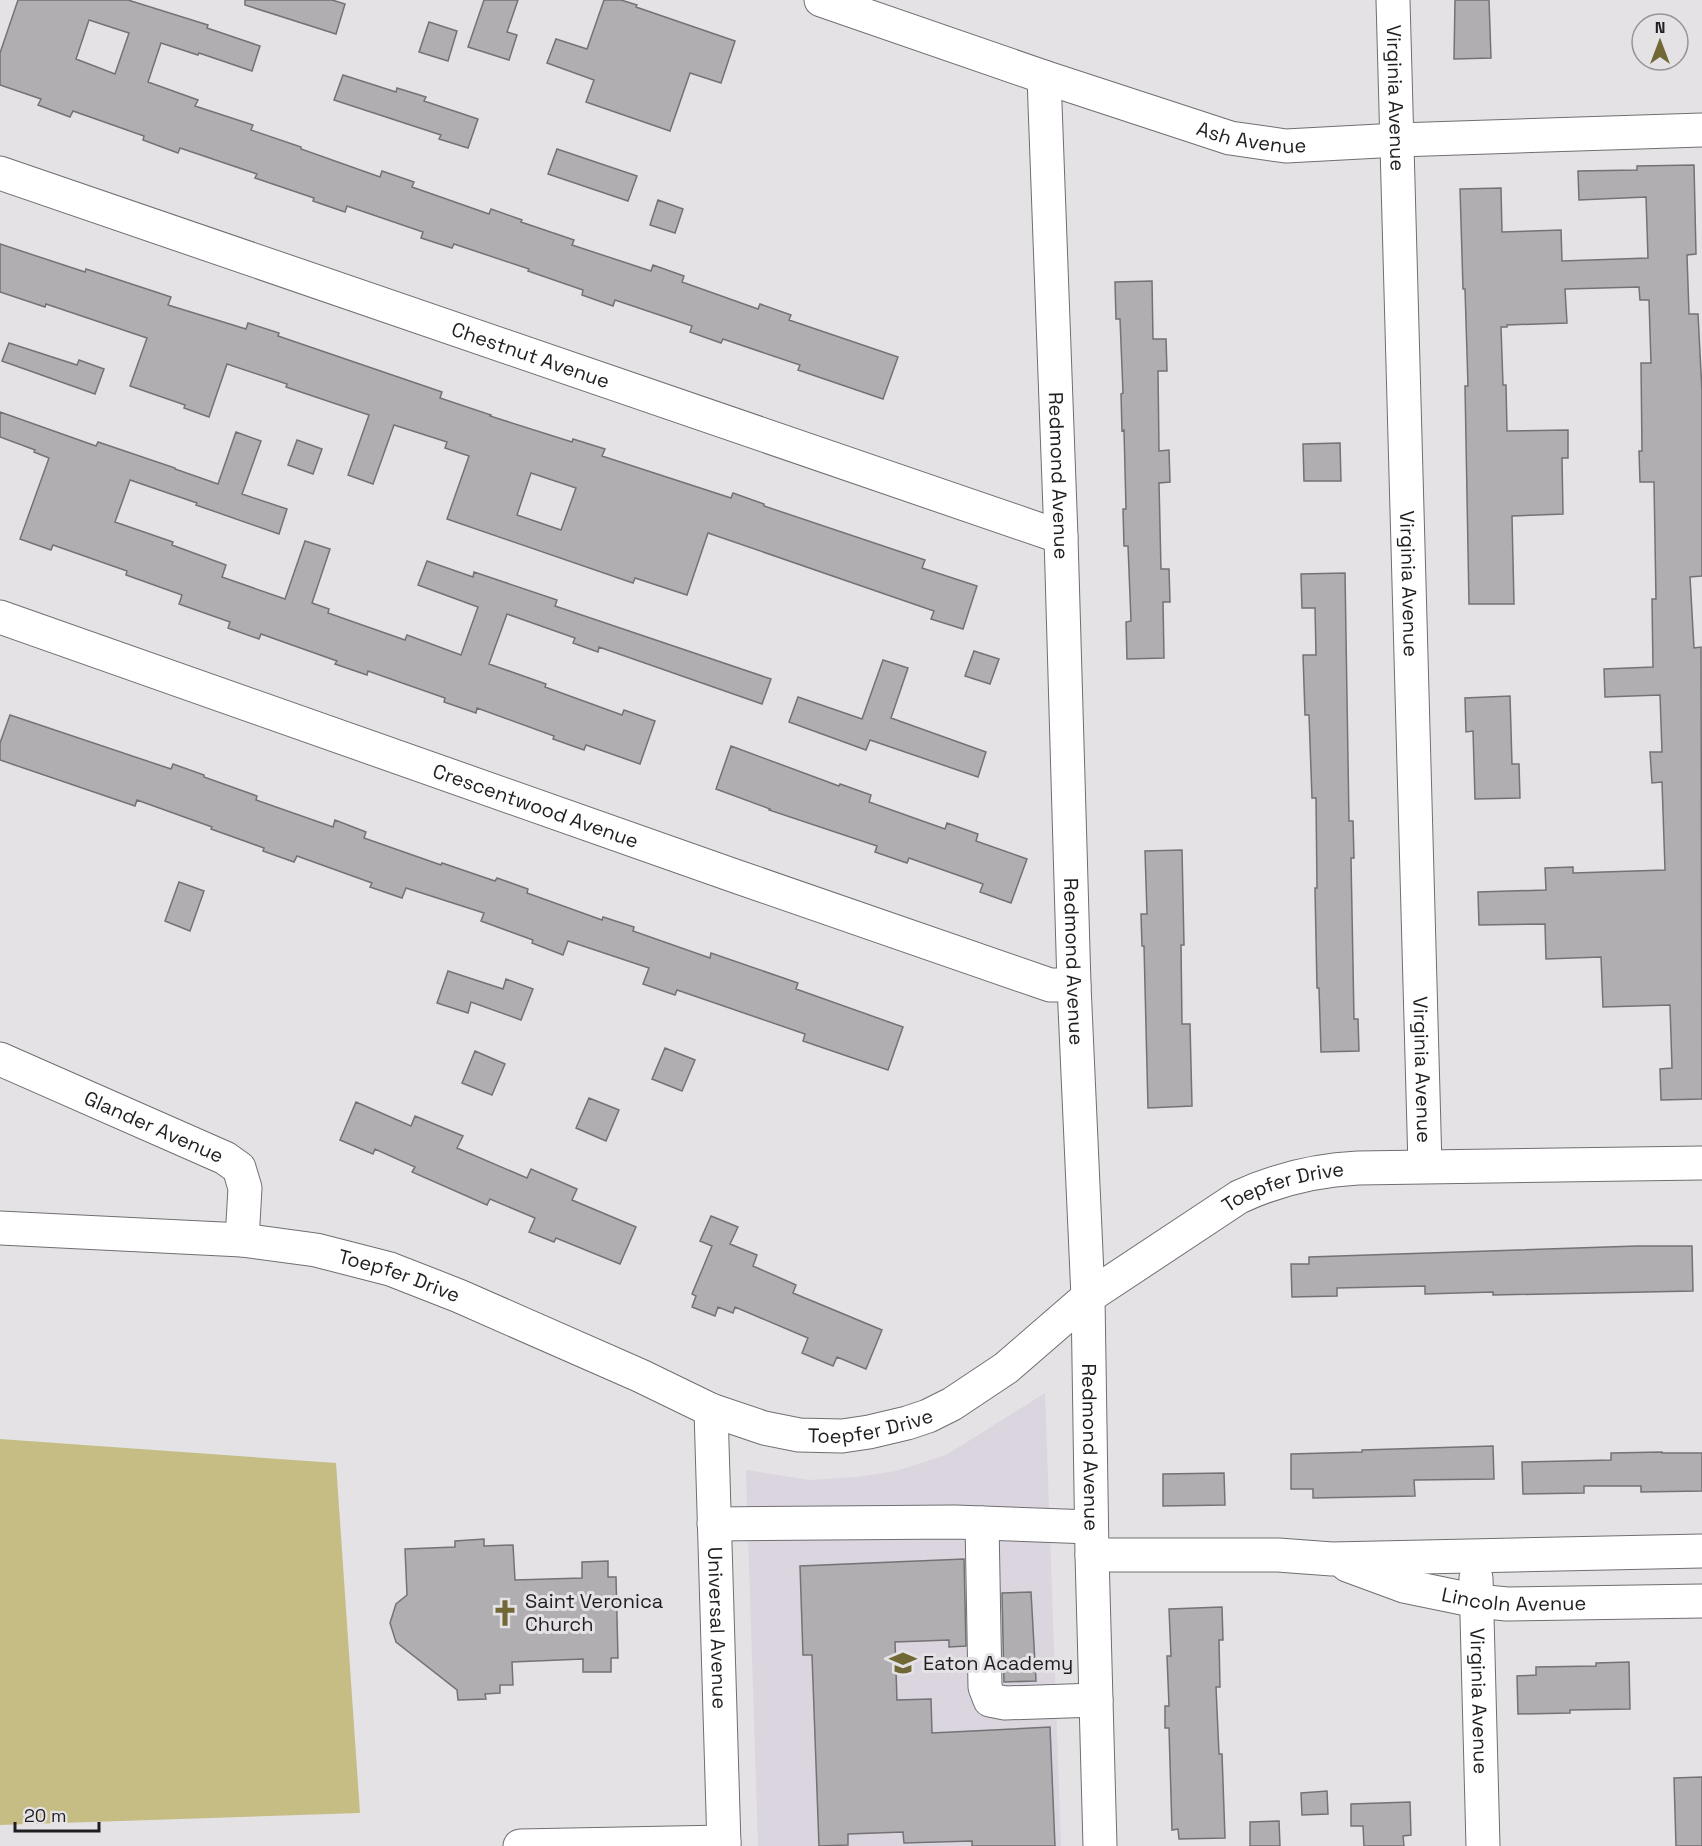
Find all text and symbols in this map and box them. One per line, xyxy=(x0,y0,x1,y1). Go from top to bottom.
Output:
north arrow xyxy=(1630,12,1690,72)
text: N xyxy=(1655,17,1665,38)
street label: Virginia Avenue xyxy=(1381,24,1411,172)
street label: Ash Avenue xyxy=(1193,115,1307,159)
street label: Chestnut Avenue xyxy=(448,316,613,394)
street label: Redmond Avenue xyxy=(1043,391,1075,560)
street label: Virginia Avenue xyxy=(1394,510,1424,657)
street label: Crescentwood Avenue xyxy=(429,758,642,854)
street label: Redmond Avenue xyxy=(1058,877,1090,1046)
street label: Virginia Avenue xyxy=(1407,996,1437,1143)
street label: Glander Avenue xyxy=(80,1085,228,1169)
street label: Toepfer Drive xyxy=(1217,1156,1345,1218)
street label: Toepfer Drive xyxy=(335,1243,464,1308)
street label: Redmond Avenue xyxy=(1076,1363,1105,1531)
street label: Toepfer Drive xyxy=(807,1402,936,1449)
street label: Universal Avenue xyxy=(702,1546,733,1709)
street label: Lincoln Avenue xyxy=(1439,1581,1586,1617)
place label: Saint Veronica Church xyxy=(525,1588,663,1637)
church icon: Saint Veronica Church xyxy=(490,1598,520,1628)
street label: Virginia Avenue xyxy=(1464,1627,1494,1774)
school or university icon: Eaton Academy xyxy=(888,1648,918,1678)
place label: Eaton Academy xyxy=(923,1650,1073,1676)
scale bar xyxy=(15,1795,99,1833)
text: 20 m xyxy=(24,1804,67,1827)

